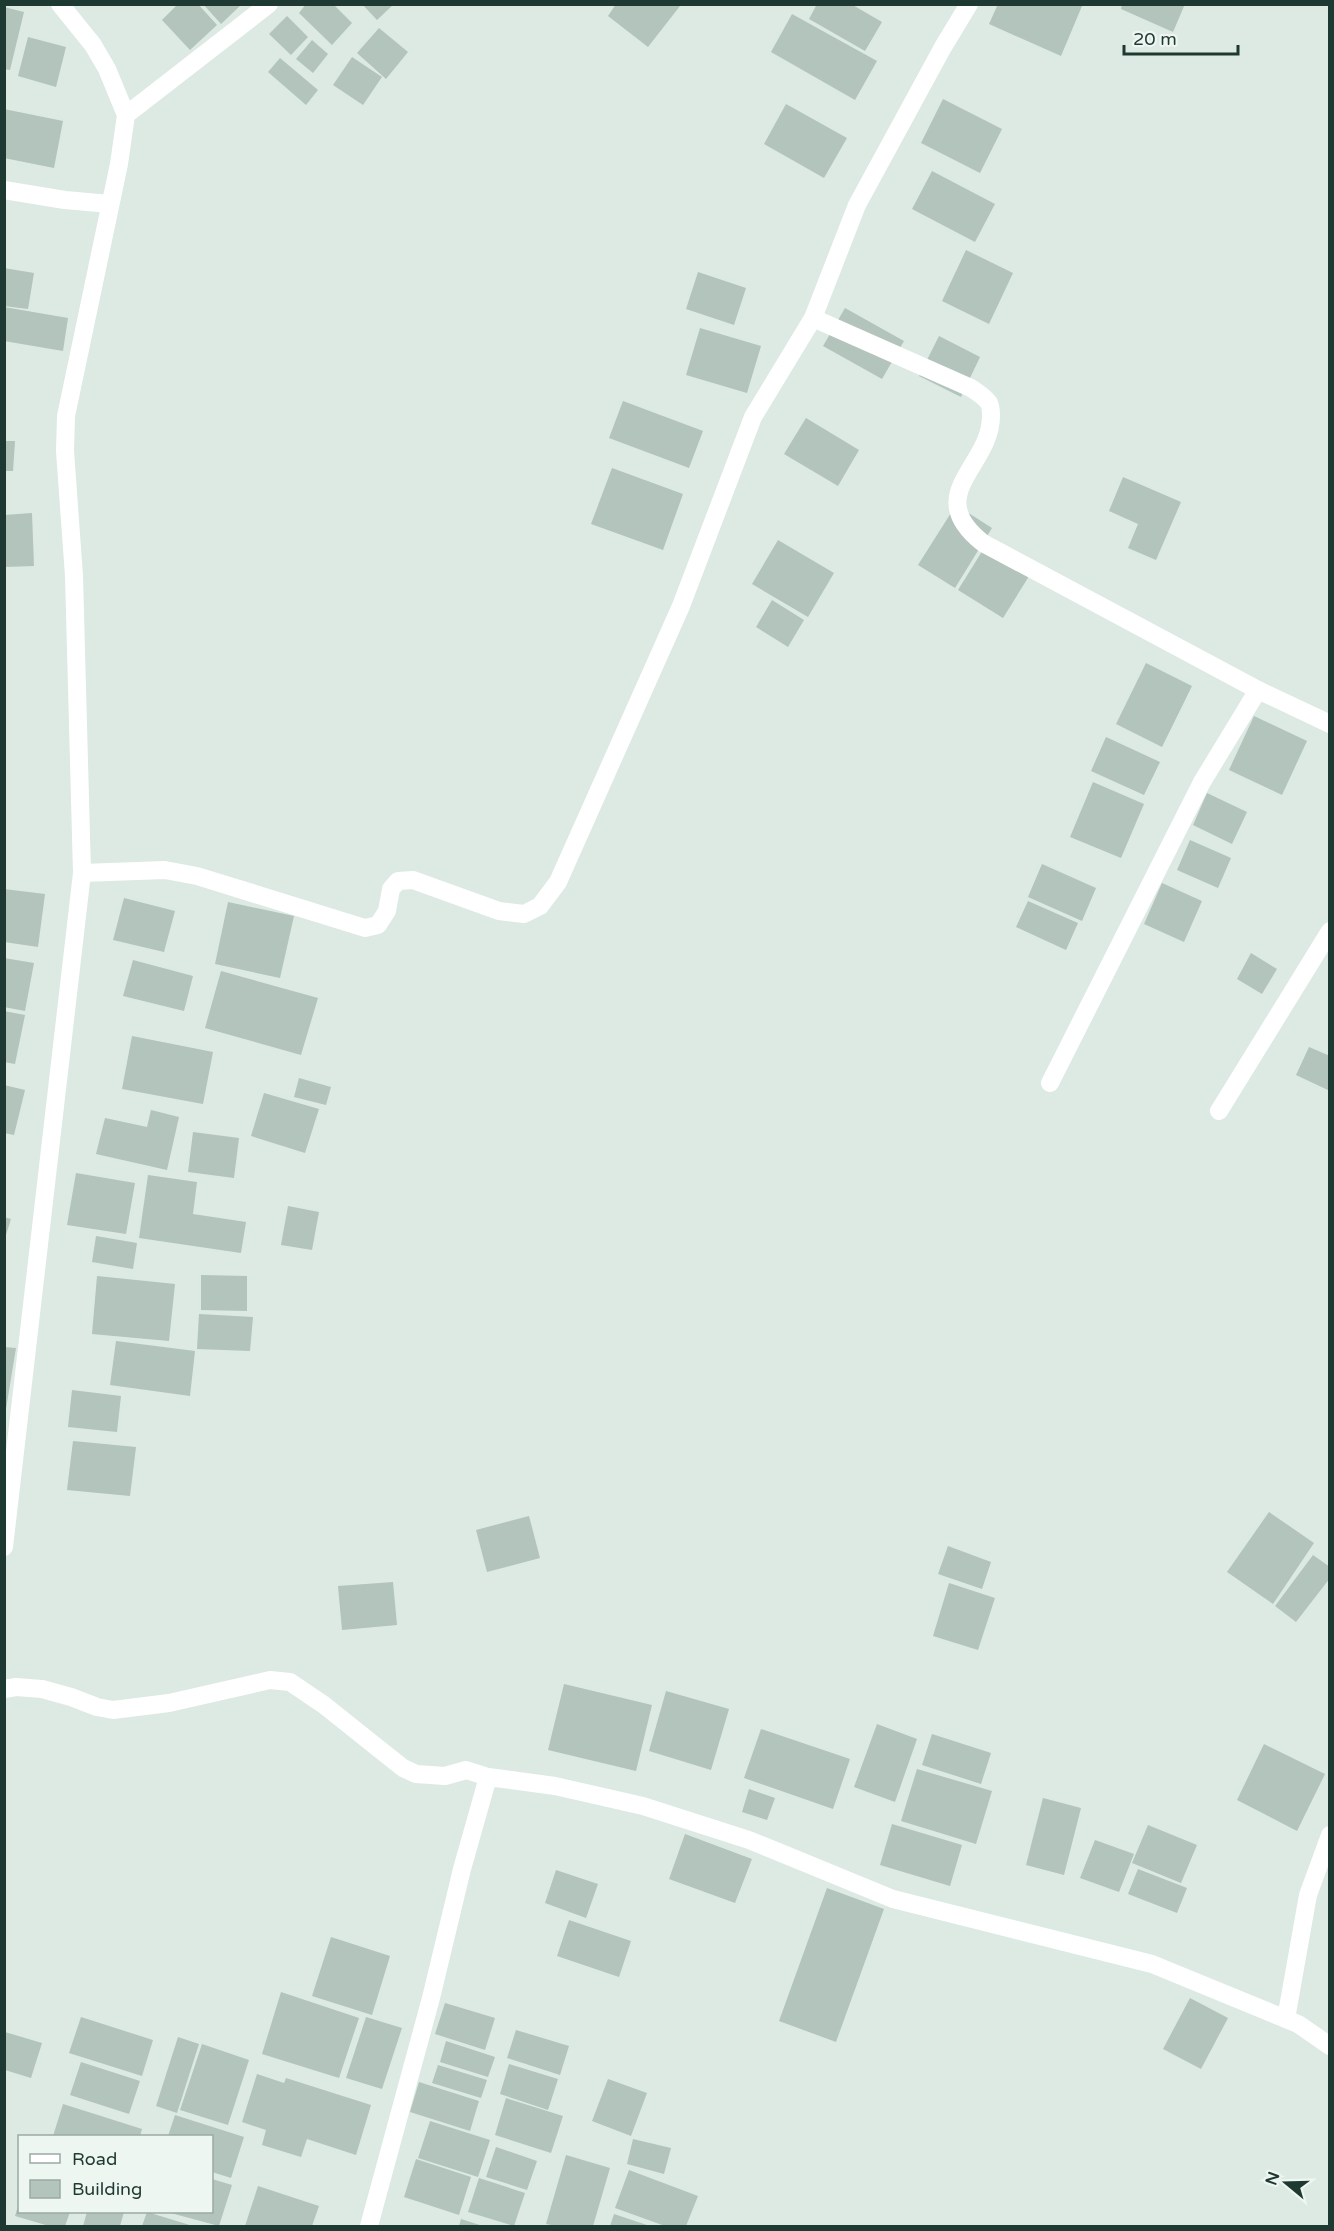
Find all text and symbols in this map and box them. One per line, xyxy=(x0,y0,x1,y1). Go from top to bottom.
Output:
scale bar xyxy=(1124,18,1238,56)
text: 20 m xyxy=(1133,28,1177,50)
legend xyxy=(18,2135,213,2213)
text: Road xyxy=(72,2148,117,2170)
north arrow xyxy=(1256,2153,1316,2213)
text: N xyxy=(1261,2169,1284,2188)
text: Building xyxy=(72,2178,142,2200)

